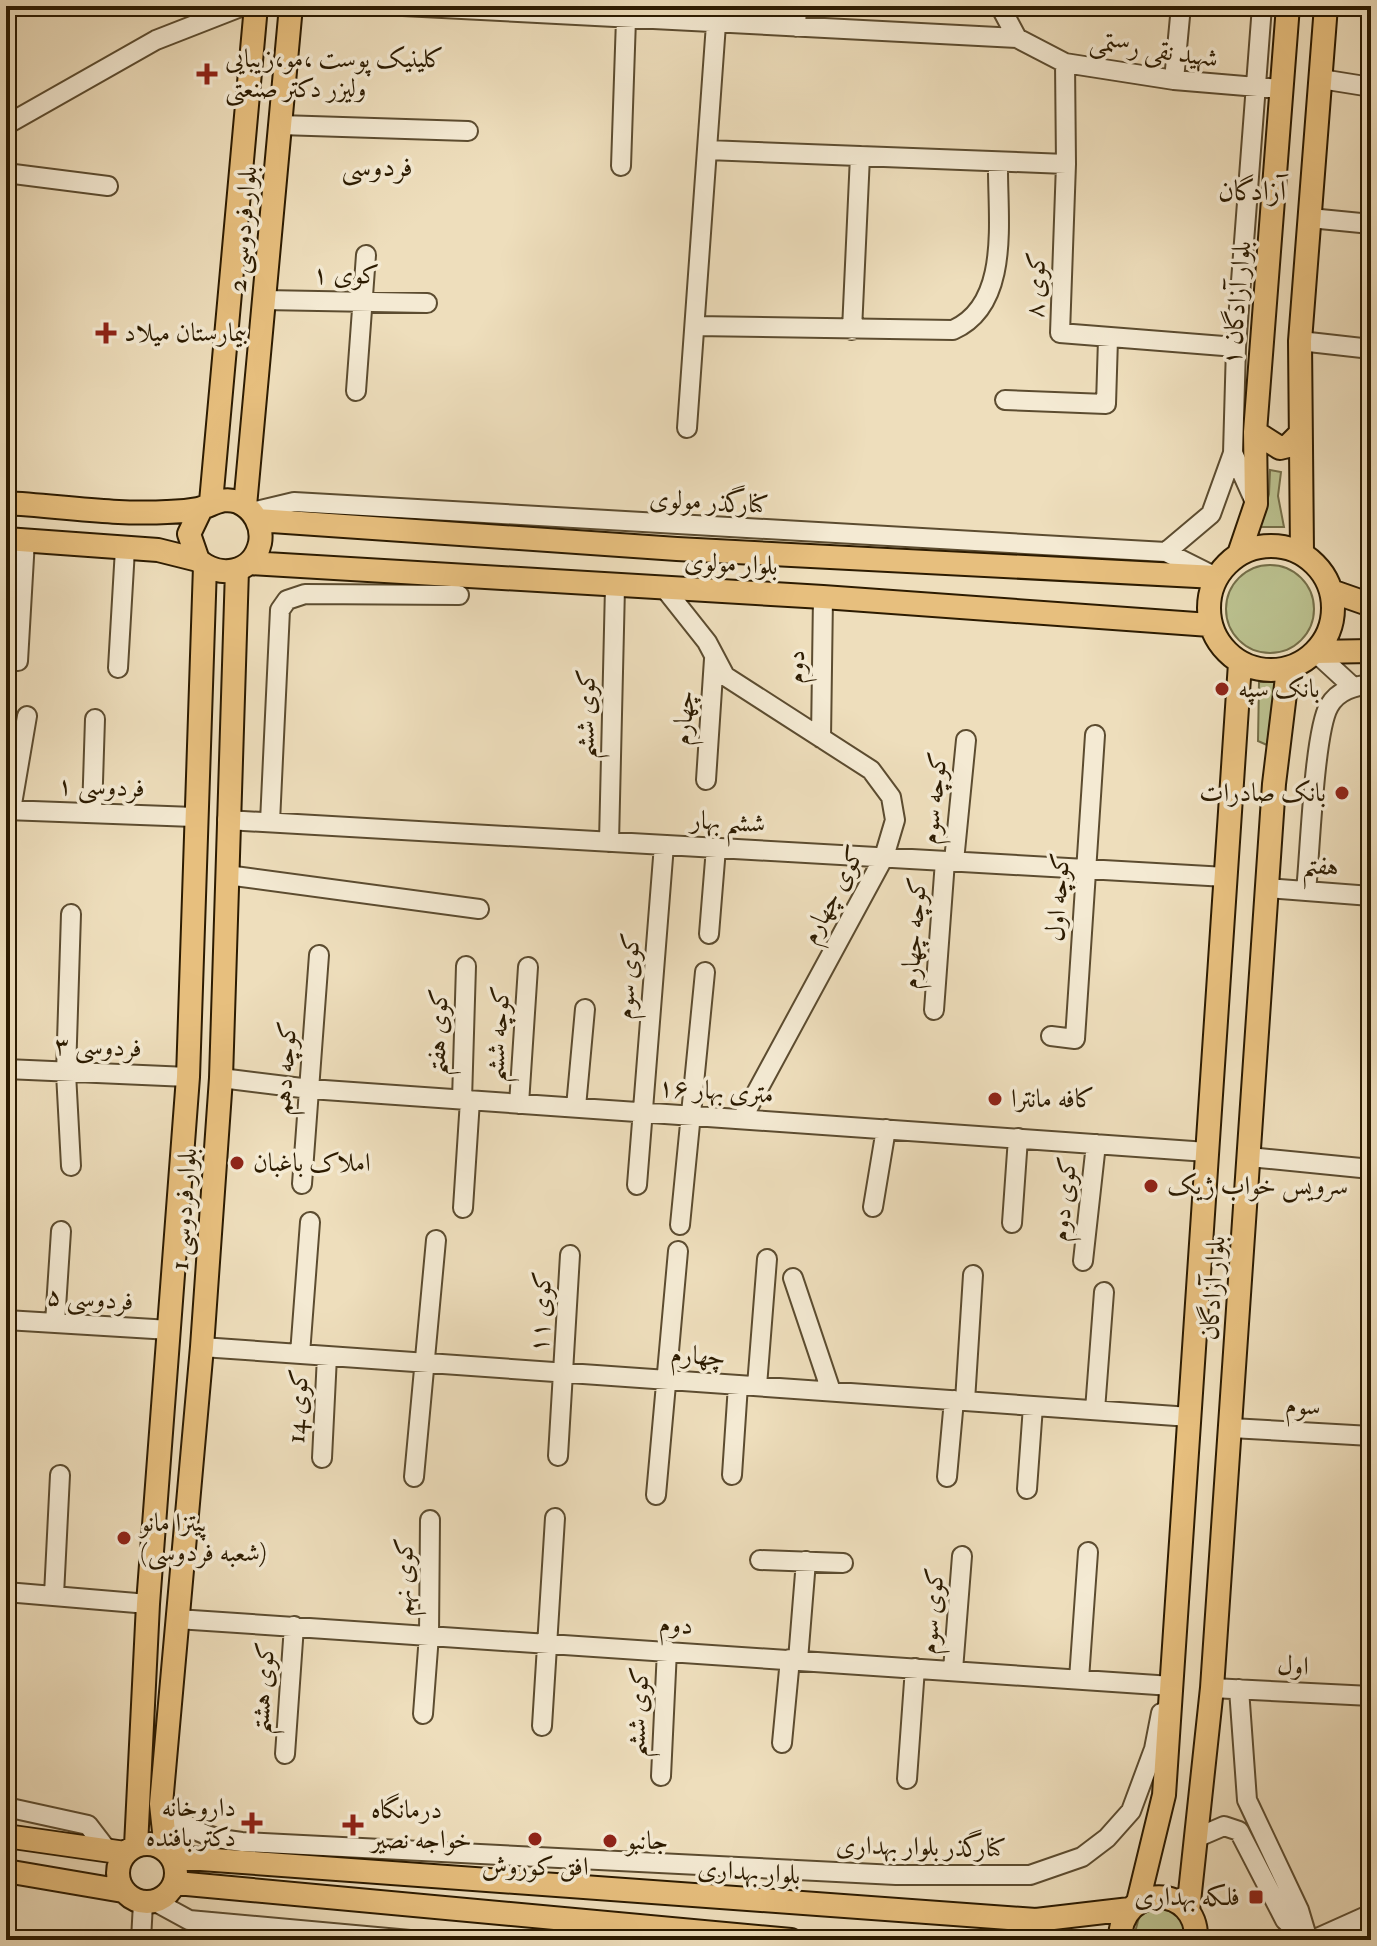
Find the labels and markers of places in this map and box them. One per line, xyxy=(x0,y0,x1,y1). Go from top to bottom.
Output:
place label: کلینیک پوست ،مو،زیبایی ولیزر دکتر صنعتی xyxy=(225,43,444,107)
marker: کلینیک پوست ،مو،زیبایی ولیزر دکتر صنعتی xyxy=(196,63,218,85)
place label: بیمارستان میلاد xyxy=(124,317,247,349)
marker: بیمارستان میلاد xyxy=(95,322,117,344)
place label: بانک سپه xyxy=(1238,673,1320,706)
marker: بانک سپه xyxy=(1213,680,1231,698)
place label: بانک صادرات xyxy=(1199,777,1326,809)
marker: بانک صادرات xyxy=(1333,784,1351,802)
place label: کافه مانترا xyxy=(1011,1083,1095,1115)
marker: کافه مانترا xyxy=(986,1090,1004,1108)
place label: املاک باغبان xyxy=(253,1147,371,1179)
marker: املاک باغبان xyxy=(228,1154,246,1172)
place label: سرویس خواب ژیک xyxy=(1167,1170,1348,1203)
marker: سرویس خواب ژیک xyxy=(1142,1177,1160,1195)
place label: پیتزا مانو (شعبه فردوسی) xyxy=(137,1507,267,1571)
marker: پیتزا مانو (شعبه فردوسی) xyxy=(115,1529,133,1547)
place label: داروخانه دکتر بافنده xyxy=(146,1792,236,1854)
place label: درمانگاه خواجه نصیر xyxy=(368,1793,472,1856)
marker: داروخانه دکتر بافنده xyxy=(243,1814,261,1832)
marker: درمانگاه خواجه نصیر xyxy=(342,1814,364,1836)
place label: جانبو xyxy=(623,1825,668,1857)
marker: افق کوروش xyxy=(526,1830,544,1848)
marker: جانبو xyxy=(601,1832,619,1850)
place label: افق کوروش xyxy=(481,1851,589,1883)
place label: فلکه بهداری xyxy=(1134,1881,1240,1913)
marker: فلکه بهداری xyxy=(1247,1888,1265,1906)

